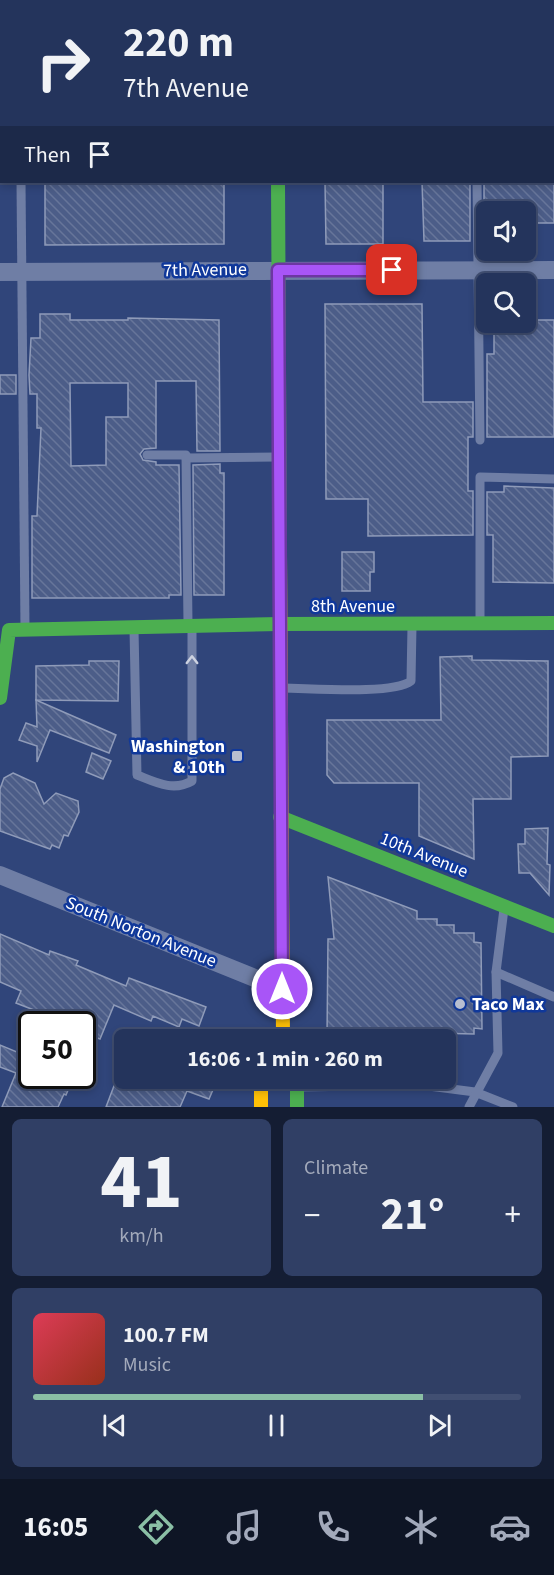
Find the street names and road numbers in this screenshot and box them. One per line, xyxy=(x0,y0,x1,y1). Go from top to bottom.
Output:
street label: 7th Avenue xyxy=(163,257,247,283)
street label: 8th Avenue xyxy=(311,594,395,619)
street label: 10th Avenue xyxy=(376,826,472,884)
street label: South Norton Avenue xyxy=(62,890,220,974)

